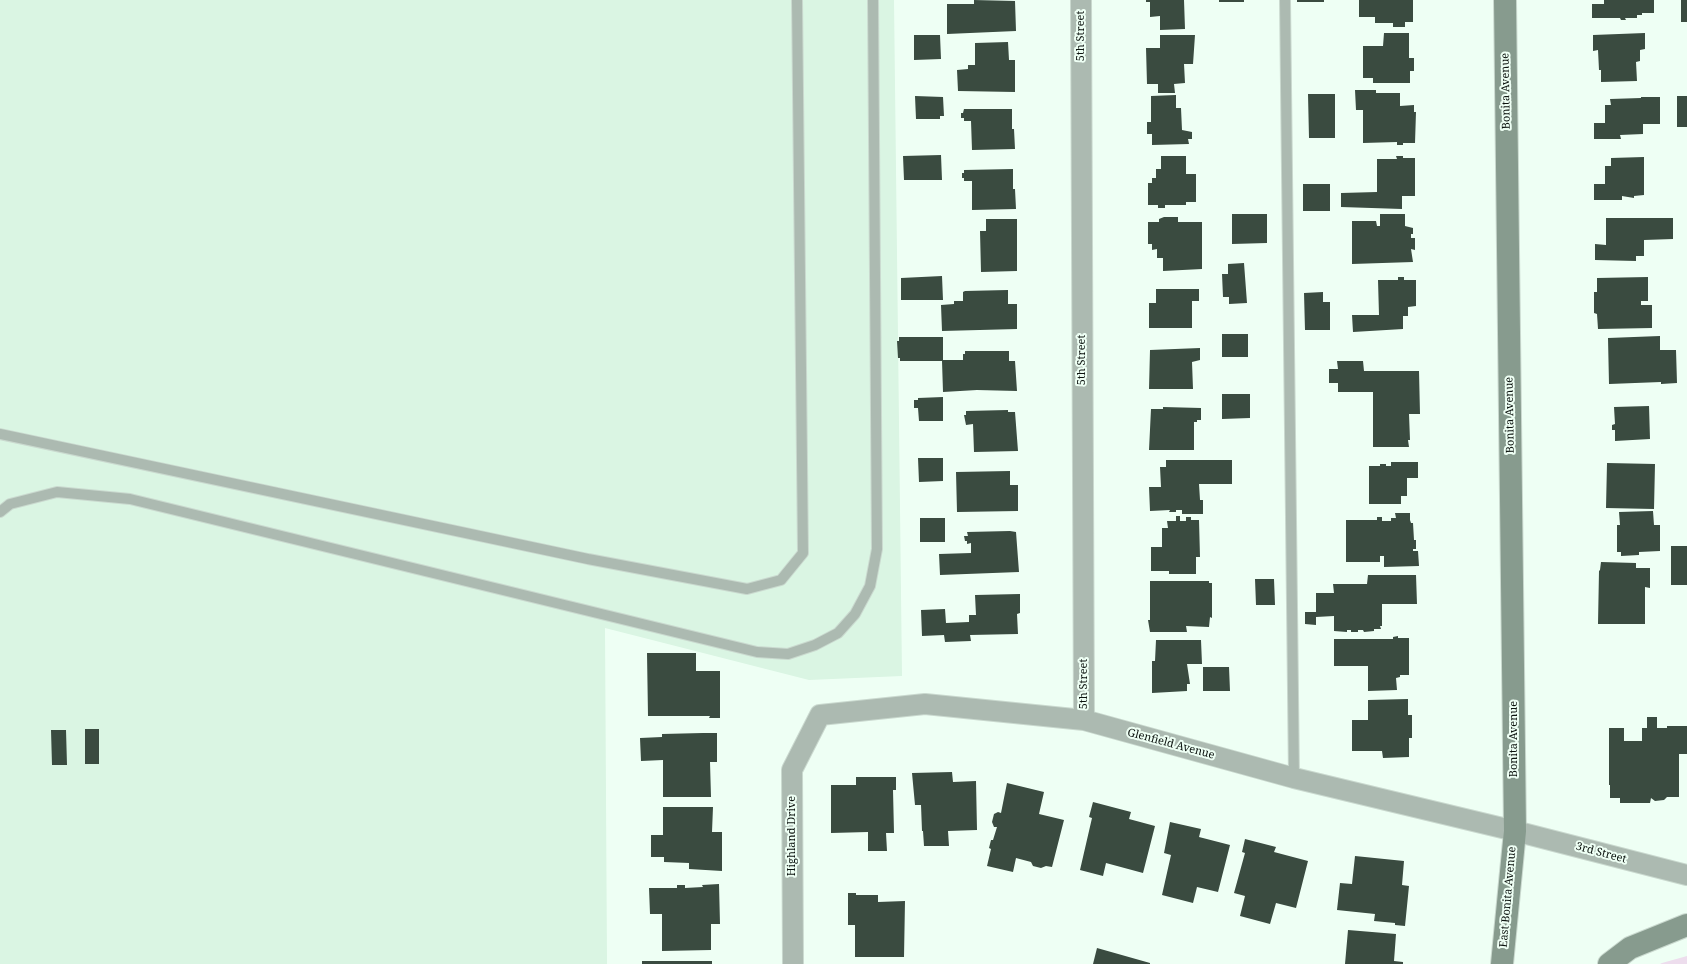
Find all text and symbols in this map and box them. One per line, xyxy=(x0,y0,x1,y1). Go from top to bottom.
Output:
street label: 5th Street xyxy=(1074,11,1088,61)
street label: Bonita Avenue xyxy=(1499,53,1513,129)
street label: 5th Street xyxy=(1075,335,1089,385)
street label: Bonita Avenue xyxy=(1503,377,1517,453)
street label: 5th Street xyxy=(1077,659,1091,709)
street label: Bonita Avenue xyxy=(1507,701,1521,777)
street label: Glenfield Avenue xyxy=(1126,726,1216,762)
street label: Highland Drive xyxy=(785,796,799,876)
street label: 3rd Street xyxy=(1574,840,1628,866)
street label: East Bonita Avenue xyxy=(1497,846,1519,948)

